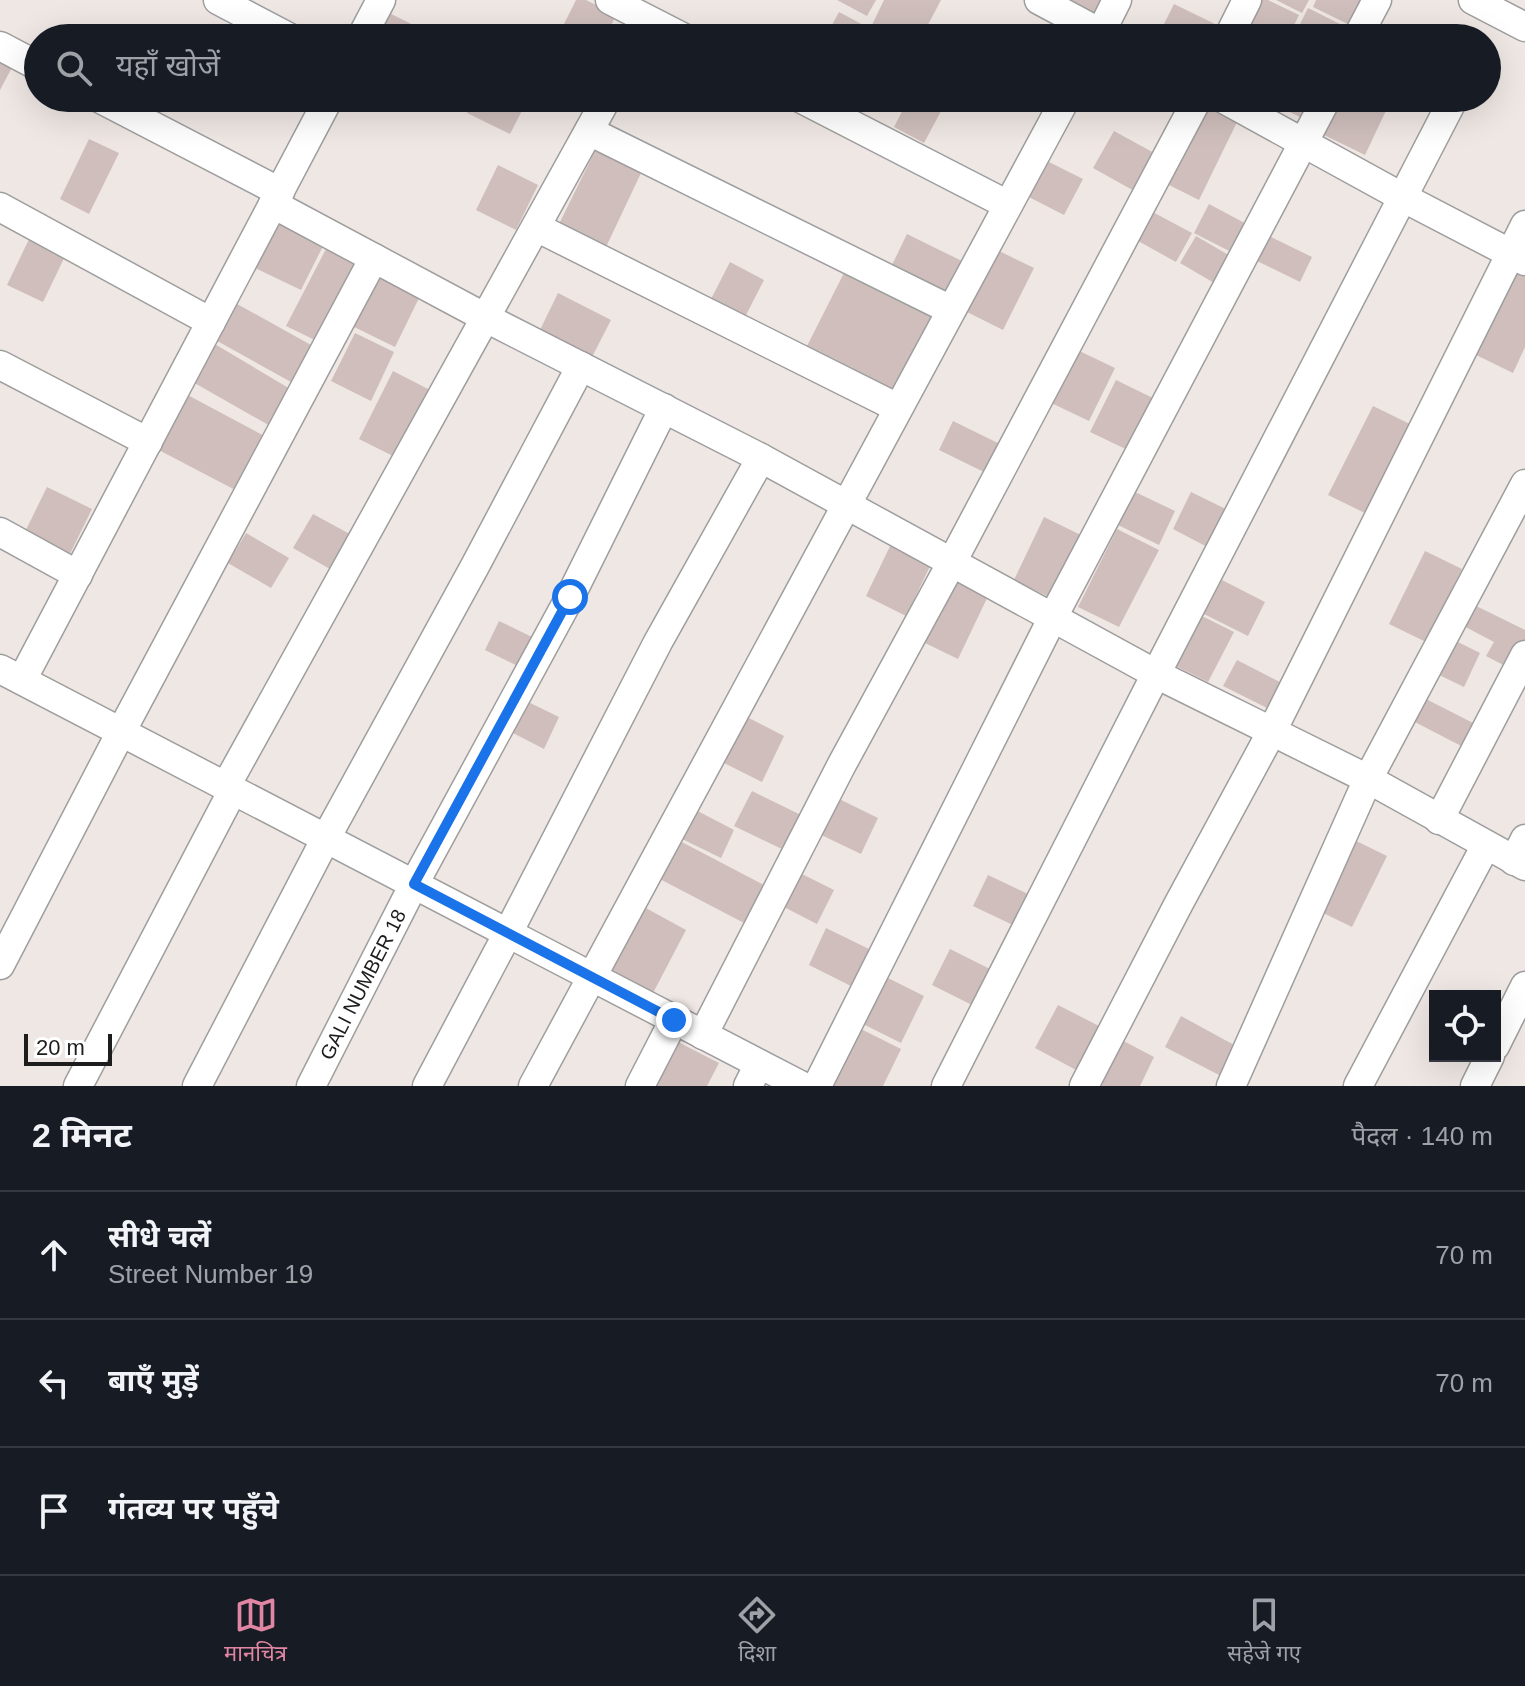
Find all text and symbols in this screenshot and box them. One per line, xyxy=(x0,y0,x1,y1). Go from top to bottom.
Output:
search box xyxy=(24,24,1501,112)
icon: search xyxy=(52,46,96,90)
text: यहाँ खोजें xyxy=(116,49,220,82)
route start xyxy=(552,579,588,615)
street label: GALI NUMBER 18 xyxy=(315,906,410,1063)
map controls xyxy=(1429,990,1501,1062)
button: locate xyxy=(1429,990,1501,1062)
route end xyxy=(656,1002,692,1038)
scale bar xyxy=(24,1030,112,1066)
text: 20 m xyxy=(36,1035,85,1060)
text: 2 मिनट xyxy=(32,1116,132,1154)
text: पैदल · 140 m xyxy=(1351,1121,1493,1151)
text: सीधे चलें xyxy=(108,1220,211,1253)
icon: ahead xyxy=(32,1233,76,1277)
text: 70 m xyxy=(1435,1240,1493,1270)
text: Street Number 19 xyxy=(108,1259,313,1289)
icon: left xyxy=(32,1361,76,1405)
text: बाएँ मुड़ें xyxy=(108,1364,199,1397)
text: 70 m xyxy=(1435,1368,1493,1398)
icon: arrive xyxy=(32,1489,76,1533)
text: गंतव्य पर पहुँचे xyxy=(108,1492,279,1525)
tab: मानचित्र xyxy=(224,1593,287,1670)
tab: दिशा xyxy=(735,1593,779,1670)
tab: सहेजे गए xyxy=(1227,1593,1301,1670)

